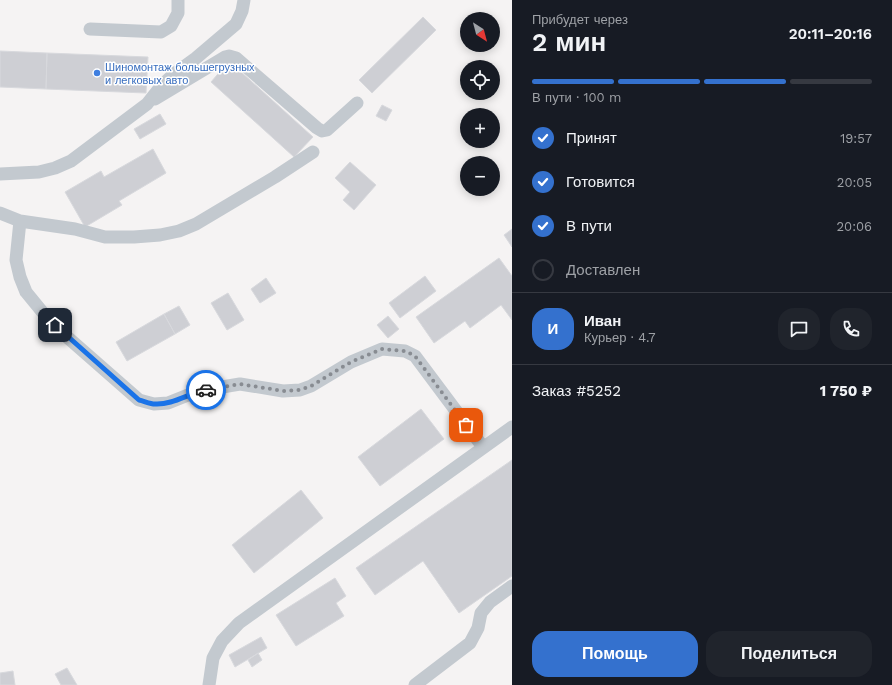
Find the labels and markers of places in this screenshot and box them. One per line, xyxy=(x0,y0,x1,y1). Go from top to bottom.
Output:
place label: Шиномонтаж большегрузных и легковых авто xyxy=(105,61,255,87)
marker: Шиномонтаж большегрузных и легковых авто xyxy=(92,68,102,78)
pin xyxy=(38,308,72,342)
pin xyxy=(449,408,483,442)

